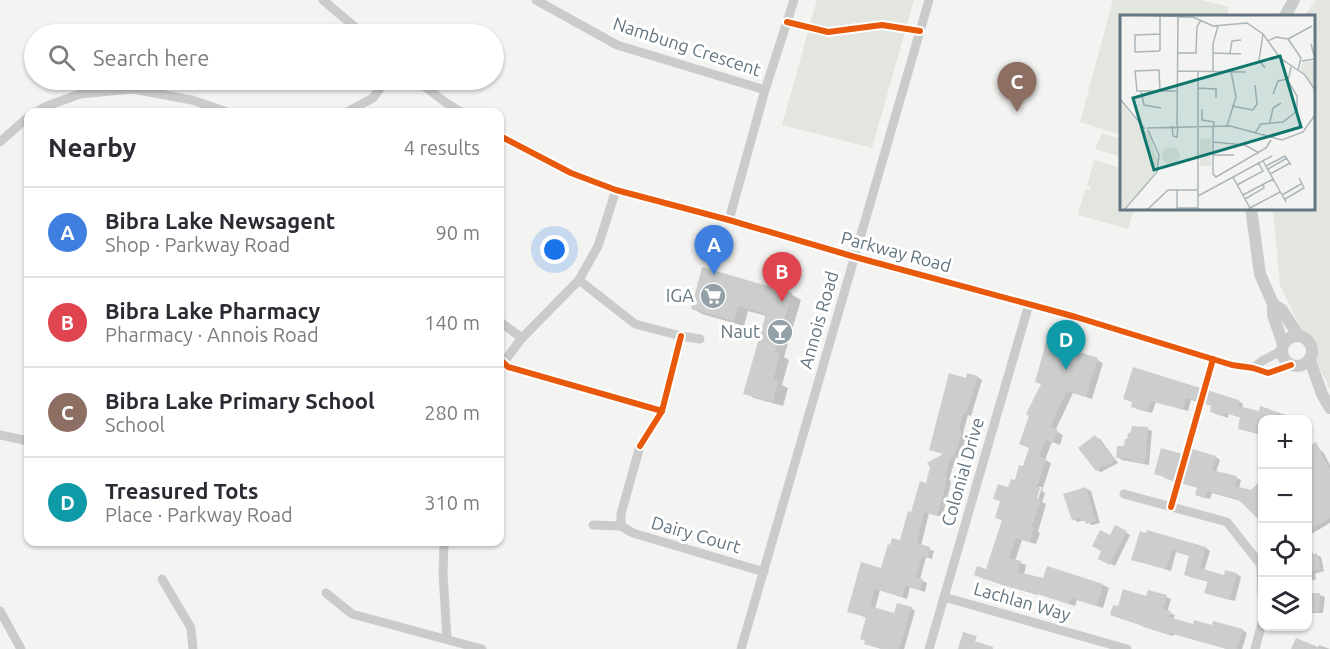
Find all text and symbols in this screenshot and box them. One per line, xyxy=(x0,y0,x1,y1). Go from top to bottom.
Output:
street label: Nambung Crescent xyxy=(611,13,764,79)
inset map xyxy=(1120,15,1315,210)
search box xyxy=(24,24,504,90)
icon: search xyxy=(45,41,78,74)
text: Search here xyxy=(93,45,209,70)
pin: C xyxy=(998,63,1036,112)
text: Nearby xyxy=(48,133,136,162)
text: 4 results xyxy=(404,136,480,159)
text: Bibra Lake Newsagent xyxy=(105,208,335,233)
text: A xyxy=(60,221,75,244)
text: 90 m xyxy=(436,221,480,244)
pin: A xyxy=(694,226,734,275)
street label: Parkway Road xyxy=(839,227,954,275)
text: Shop · Parkway Road xyxy=(105,233,290,256)
your location xyxy=(540,235,569,264)
pin: B xyxy=(762,252,802,302)
street label: Annois Road xyxy=(795,269,842,371)
supermarket icon: IGA xyxy=(698,281,728,311)
place label: IGA xyxy=(666,285,694,305)
text: Bibra Lake Pharmacy xyxy=(105,298,320,323)
text: B xyxy=(61,311,74,334)
text: 140 m xyxy=(424,311,480,334)
bar icon: Naut xyxy=(765,317,795,347)
pin: D xyxy=(1046,320,1086,370)
place label: Naut xyxy=(721,321,760,341)
text: Pharmacy · Annois Road xyxy=(105,323,319,346)
text: Bibra Lake Primary School xyxy=(105,388,375,413)
text: C xyxy=(61,401,74,424)
text: 280 m xyxy=(424,401,480,424)
text: School xyxy=(105,413,165,436)
street label: Colonial Drive xyxy=(937,415,987,528)
map controls xyxy=(1258,415,1312,631)
button: + xyxy=(1258,415,1312,469)
button: − xyxy=(1258,469,1312,523)
text: Treasured Tots xyxy=(105,478,258,503)
text: D xyxy=(60,491,75,514)
text: 310 m xyxy=(424,491,480,514)
text: Place · Parkway Road xyxy=(105,503,293,526)
street label: Dairy Court xyxy=(649,512,743,556)
button: locate xyxy=(1258,523,1312,577)
button: layers xyxy=(1258,577,1312,631)
street label: Lachlan Way xyxy=(972,578,1073,624)

